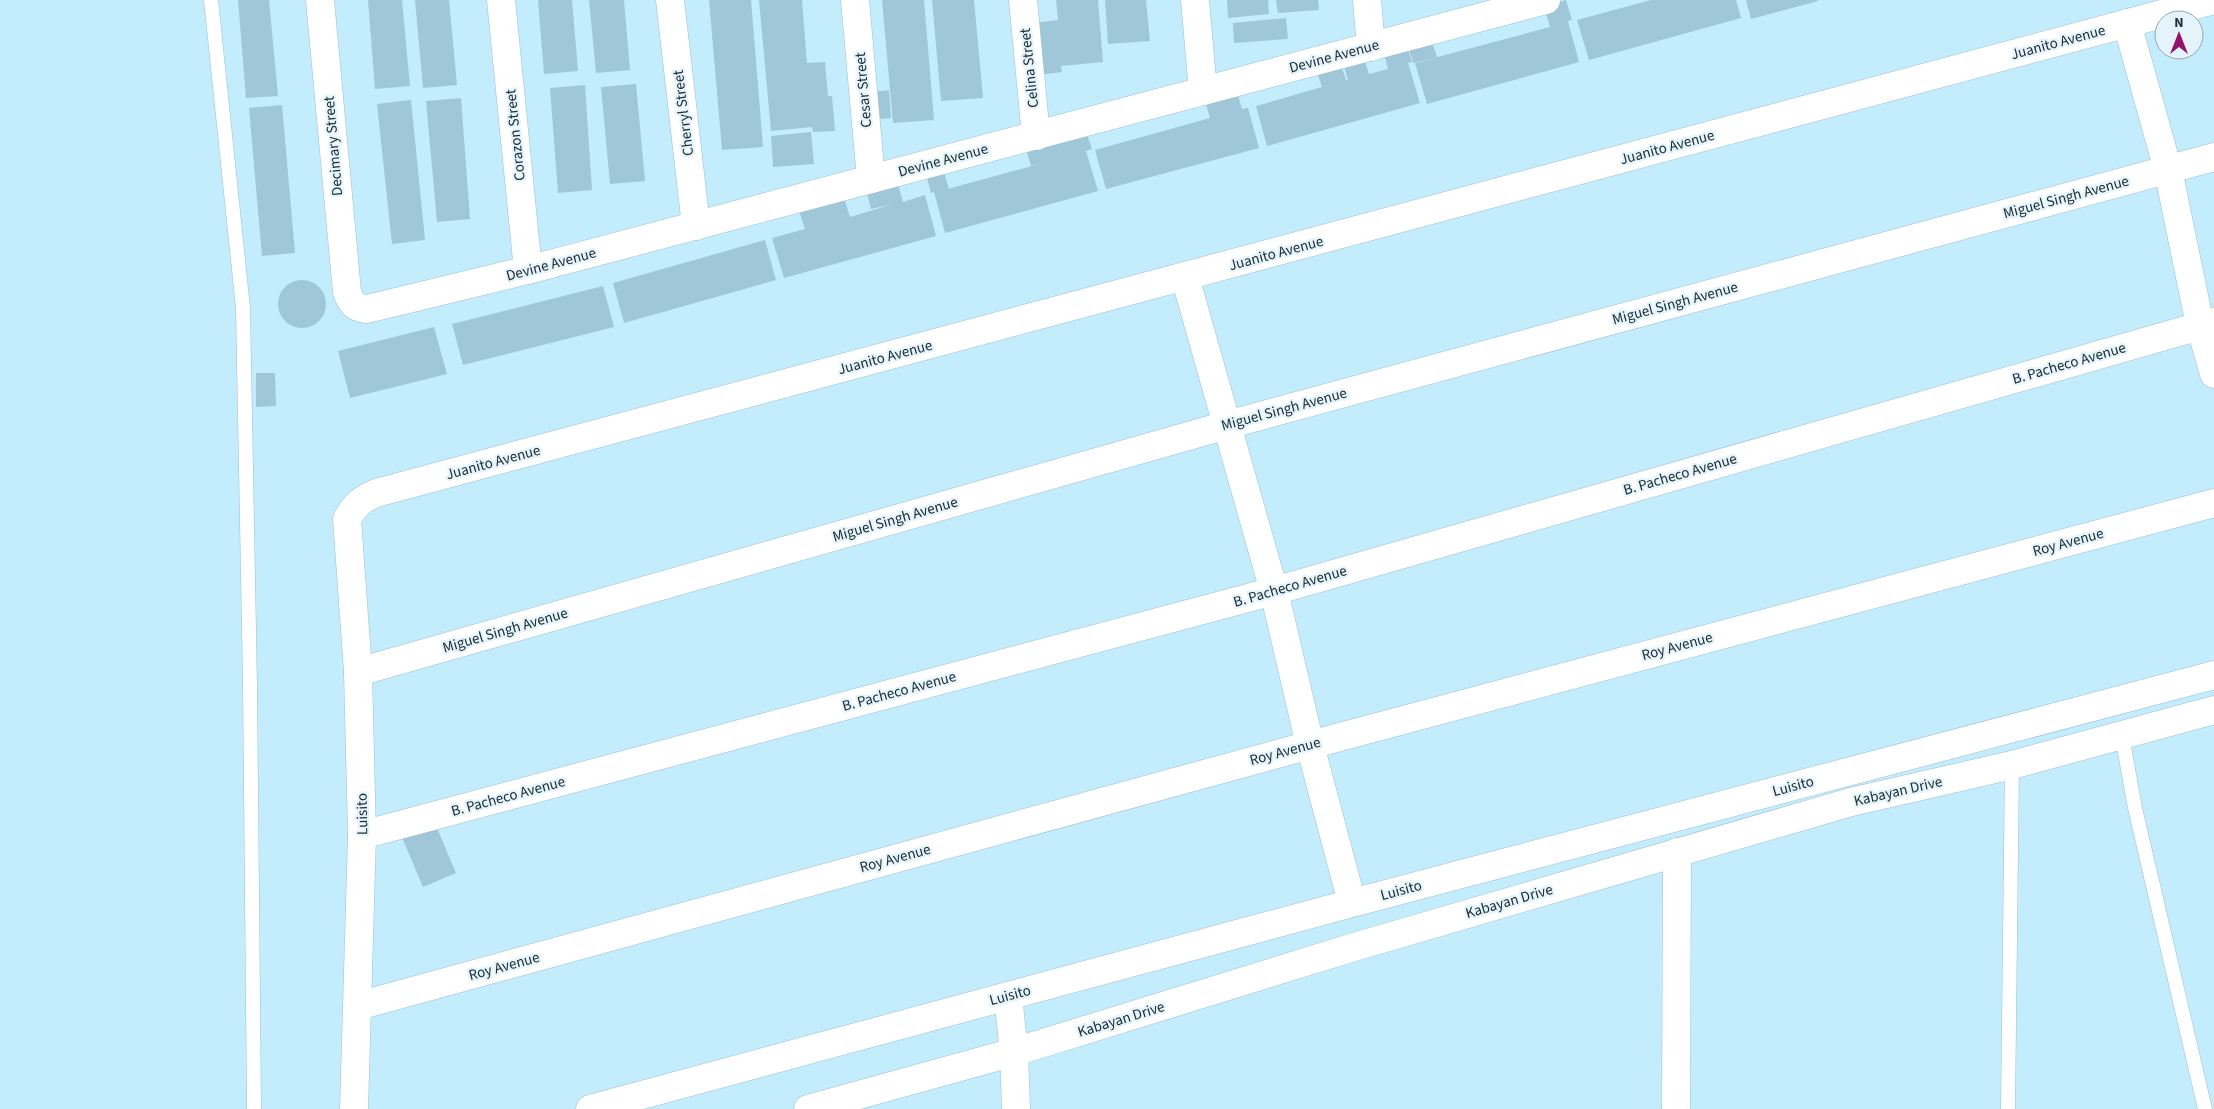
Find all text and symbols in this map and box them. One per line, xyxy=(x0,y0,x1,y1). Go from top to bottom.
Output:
north arrow xyxy=(2154,10,2204,60)
text: N xyxy=(2174,13,2184,33)
street label: Juanito Avenue xyxy=(2009,20,2108,65)
street label: Celina Street xyxy=(1015,27,1044,109)
street label: Devine Avenue xyxy=(1287,34,1381,79)
street label: Cesar Street xyxy=(850,51,877,129)
street label: Cherryl Street xyxy=(668,69,699,157)
street label: Corazon Street xyxy=(500,88,531,182)
street label: Decimary Street xyxy=(319,95,348,197)
street label: Juanito Avenue xyxy=(1618,125,1717,170)
street label: Devine Avenue xyxy=(896,138,990,183)
street label: Miguel Singh Avenue xyxy=(2001,171,2131,224)
street label: Juanito Avenue xyxy=(1227,231,1326,276)
street label: Devine Avenue xyxy=(504,242,598,287)
street label: Miguel Singh Avenue xyxy=(1610,277,1740,330)
street label: Juanito Avenue xyxy=(836,335,935,380)
street label: B. Pacheco Avenue xyxy=(2010,337,2128,390)
street label: Miguel Singh Avenue xyxy=(1219,383,1349,436)
street label: Juanito Avenue xyxy=(444,440,543,485)
street label: B. Pacheco Avenue xyxy=(1621,448,1739,501)
street label: Miguel Singh Avenue xyxy=(830,492,960,547)
street label: Roy Avenue xyxy=(2030,523,2106,562)
street label: B. Pacheco Avenue xyxy=(1231,560,1349,613)
street label: Miguel Singh Avenue xyxy=(440,603,570,658)
street label: Roy Avenue xyxy=(1639,627,1715,666)
street label: B. Pacheco Avenue xyxy=(840,666,958,717)
street label: Roy Avenue xyxy=(1247,732,1323,771)
street label: B. Pacheco Avenue xyxy=(449,771,567,822)
street label: Luisito xyxy=(1770,771,1816,802)
street label: Kabayan Drive xyxy=(1852,771,1944,812)
street label: Luisito xyxy=(352,793,373,835)
street label: Roy Avenue xyxy=(857,839,933,878)
street label: Luisito xyxy=(1378,875,1424,906)
street label: Kabayan Drive xyxy=(1463,879,1555,924)
street label: Roy Avenue xyxy=(466,947,542,986)
street label: Luisito xyxy=(987,980,1033,1011)
street label: Kabayan Drive xyxy=(1075,996,1167,1043)

